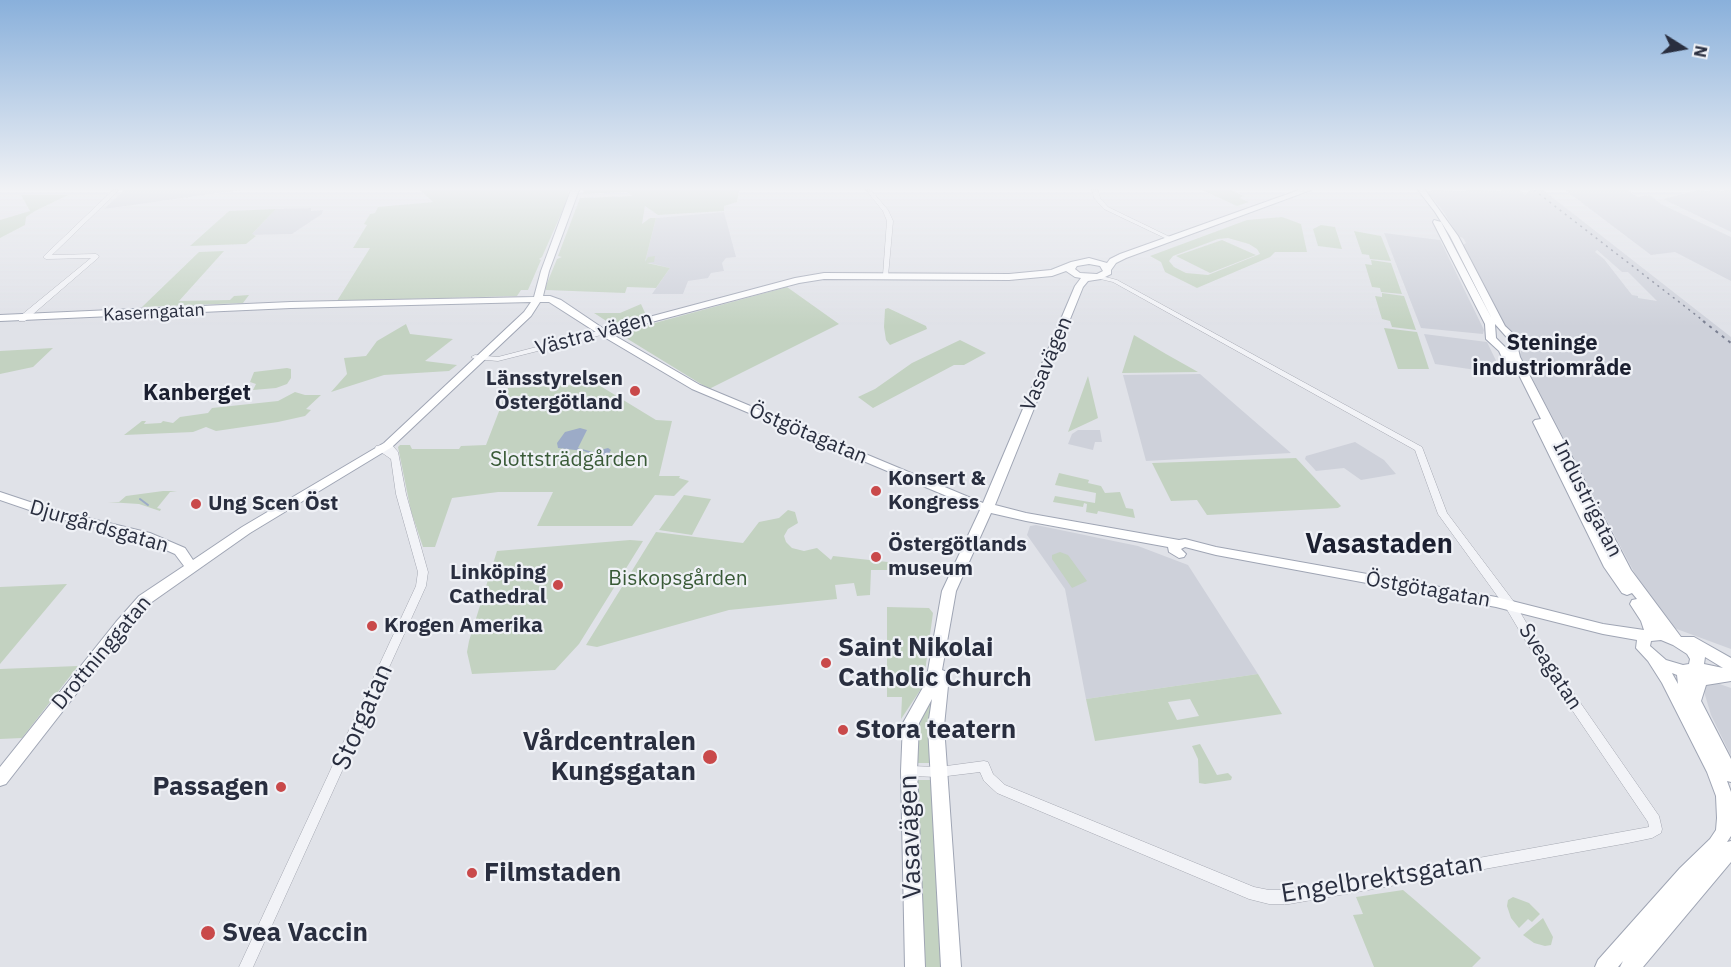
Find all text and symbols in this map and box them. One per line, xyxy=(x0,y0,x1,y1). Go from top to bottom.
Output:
north arrow xyxy=(1653,18,1713,78)
text: N xyxy=(1690,44,1712,59)
street label: Kaserngatan xyxy=(103,300,205,326)
street label: Västra vägen xyxy=(533,306,655,362)
street label: Vasavägen xyxy=(1016,313,1078,415)
district label: Steninge industriområde xyxy=(1472,331,1632,382)
place label: Länsstyrelsen Östergötland xyxy=(486,366,623,416)
district label: Kanberget xyxy=(143,381,251,407)
marker: Länsstyrelsen Östergötland xyxy=(628,384,642,398)
street label: Östgötagatan xyxy=(745,398,871,470)
street label: Industrigatan xyxy=(1547,436,1627,562)
park label: Slottsträdgården xyxy=(490,447,648,473)
place label: Konsert & Kongress xyxy=(888,466,986,516)
marker: Konsert & Kongress xyxy=(869,484,883,498)
place label: Ung Scen Öst xyxy=(208,491,338,517)
street label: Djurgårdsgatan xyxy=(27,495,171,559)
marker: Ung Scen Öst xyxy=(189,497,203,511)
district label: Vasastaden xyxy=(1305,529,1453,561)
place label: Östergötlands museum xyxy=(888,532,1027,582)
marker: Östergötlands museum xyxy=(869,550,883,564)
place label: Linköping Cathedral xyxy=(449,560,546,610)
park label: Biskopsgården xyxy=(608,566,748,592)
street label: Östgötagatan xyxy=(1364,567,1492,613)
marker: Linköping Cathedral xyxy=(551,578,565,592)
street label: Drottninggatan xyxy=(47,591,157,715)
place label: Krogen Amerika xyxy=(384,613,543,639)
marker: Krogen Amerika xyxy=(365,619,379,633)
street label: Sveagatan xyxy=(1513,619,1587,715)
place label: Saint Nikolai Catholic Church xyxy=(838,632,1032,694)
marker: Saint Nikolai Catholic Church xyxy=(819,656,833,670)
street label: Storgatan xyxy=(326,659,400,775)
place label: Stora teatern xyxy=(855,714,1016,746)
marker: Stora teatern xyxy=(836,723,850,737)
place label: Vårdcentralen Kungsgatan xyxy=(523,726,696,788)
marker: Vårdcentralen Kungsgatan xyxy=(701,748,719,766)
place label: Passagen xyxy=(152,771,269,803)
street label: Vasavägen xyxy=(893,774,929,900)
marker: Passagen xyxy=(274,780,288,794)
street label: Engelbrektsgatan xyxy=(1279,848,1485,910)
place label: Filmstaden xyxy=(484,857,621,889)
marker: Filmstaden xyxy=(465,866,479,880)
place label: Svea Vaccin xyxy=(222,917,368,949)
marker: Svea Vaccin xyxy=(199,924,217,942)

